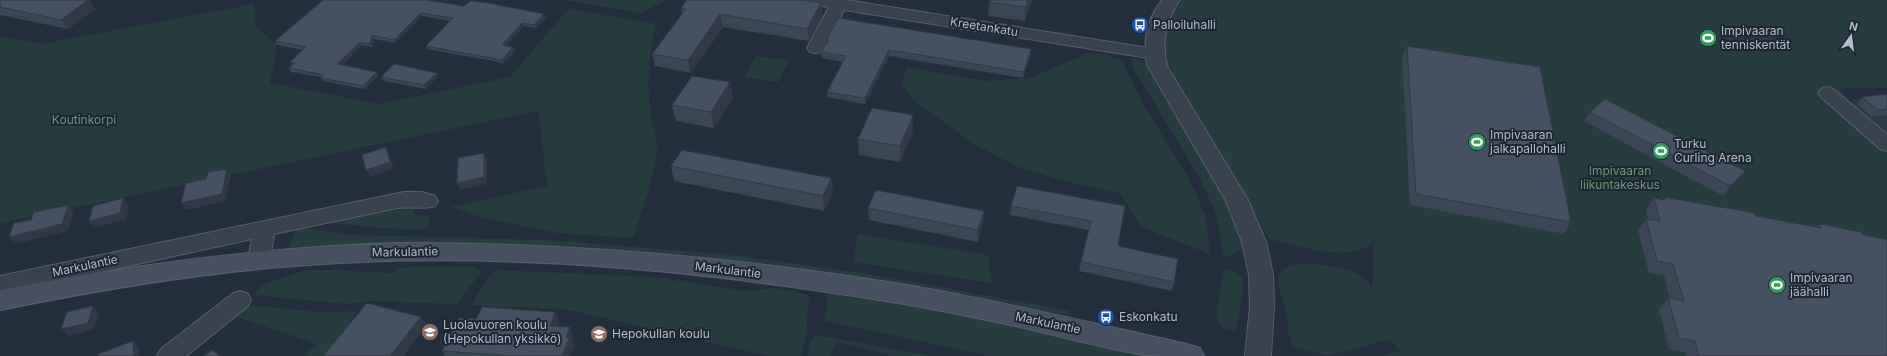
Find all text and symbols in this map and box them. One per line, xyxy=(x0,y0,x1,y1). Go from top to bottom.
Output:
street label: Kreetankatu xyxy=(949,14,1019,39)
bus stop icon: Palloiluhalli xyxy=(1130,15,1150,35)
north arrow xyxy=(1831,16,1871,56)
place label: Palloiluhalli xyxy=(1153,17,1216,32)
text: N xyxy=(1848,18,1859,34)
place label: Impivaaran tenniskentät xyxy=(1721,23,1790,52)
sports icon: Impivaaran tenniskentät xyxy=(1698,28,1718,48)
park label: Koutinkorpi xyxy=(52,112,116,127)
place label: Impivaaran jalkapallohalli xyxy=(1489,127,1566,156)
sports icon: Impivaaran jalkapallohalli xyxy=(1467,132,1487,152)
place label: Turku Curling Arena xyxy=(1674,136,1752,165)
sports icon: Turku Curling Arena xyxy=(1651,141,1671,161)
park label: Impivaaran liikuntakeskus xyxy=(1580,163,1660,192)
street label: Markulantie xyxy=(372,243,438,260)
street label: Markulantie xyxy=(51,251,119,280)
street label: Markulantie xyxy=(694,258,762,281)
place label: Impivaaran jäähalli xyxy=(1789,270,1853,299)
sports icon: Impivaaran jäähalli xyxy=(1767,275,1787,295)
bus stop icon: Eskonkatu xyxy=(1096,307,1116,327)
street label: Markulantie xyxy=(1014,308,1082,337)
place label: Eskonkatu xyxy=(1119,309,1178,324)
place label: Luolavuoren koulu (Hepokullan yksikkö) xyxy=(443,317,562,346)
school or university icon: Luolavuoren koulu (Hepokullan yksikkö) xyxy=(420,322,440,342)
school or university icon: Hepokullan koulu xyxy=(589,324,609,344)
place label: Hepokullan koulu xyxy=(612,326,710,341)

